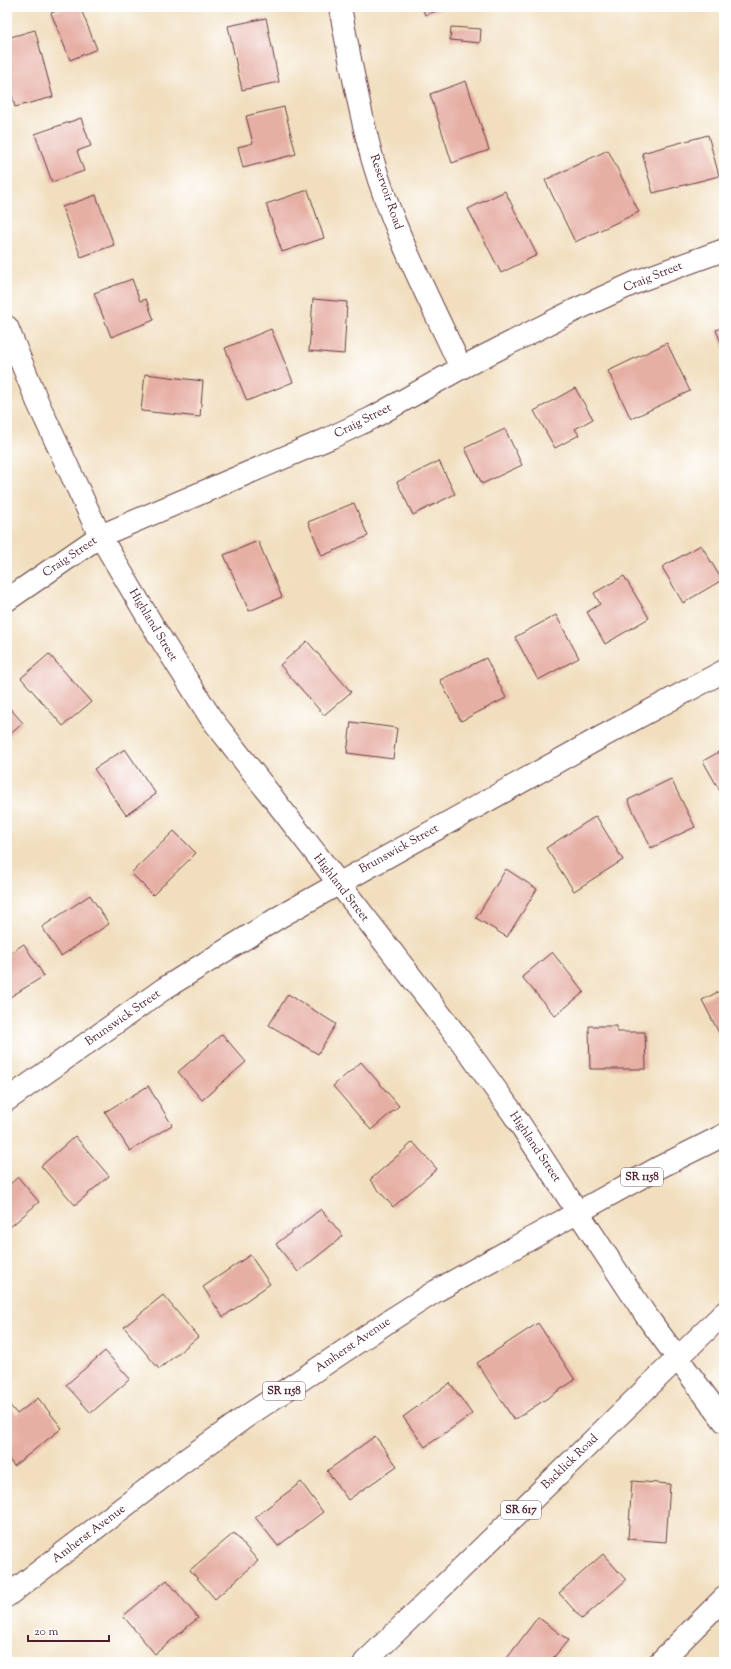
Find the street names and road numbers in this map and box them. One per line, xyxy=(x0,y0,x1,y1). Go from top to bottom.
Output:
street label: Reservoir Road xyxy=(365,152,407,232)
street label: Craig Street xyxy=(621,257,685,297)
street label: Craig Street xyxy=(331,399,395,443)
street label: Craig Street xyxy=(39,532,101,582)
street label: Highland Street xyxy=(124,585,182,665)
street label: Brunswick Street xyxy=(356,820,442,878)
street label: Highland Street xyxy=(309,850,373,926)
street label: Brunswick Street xyxy=(82,985,164,1051)
street label: Highland Street xyxy=(505,1108,565,1186)
road number: SR 1158 xyxy=(621,1168,663,1186)
street label: Amherst Avenue xyxy=(311,1313,395,1377)
road number: SR 1158 xyxy=(263,1382,305,1400)
street label: Backlick Road xyxy=(538,1430,603,1494)
street label: Amherst Avenue xyxy=(48,1500,130,1568)
road number: SR 617 xyxy=(501,1501,541,1519)

